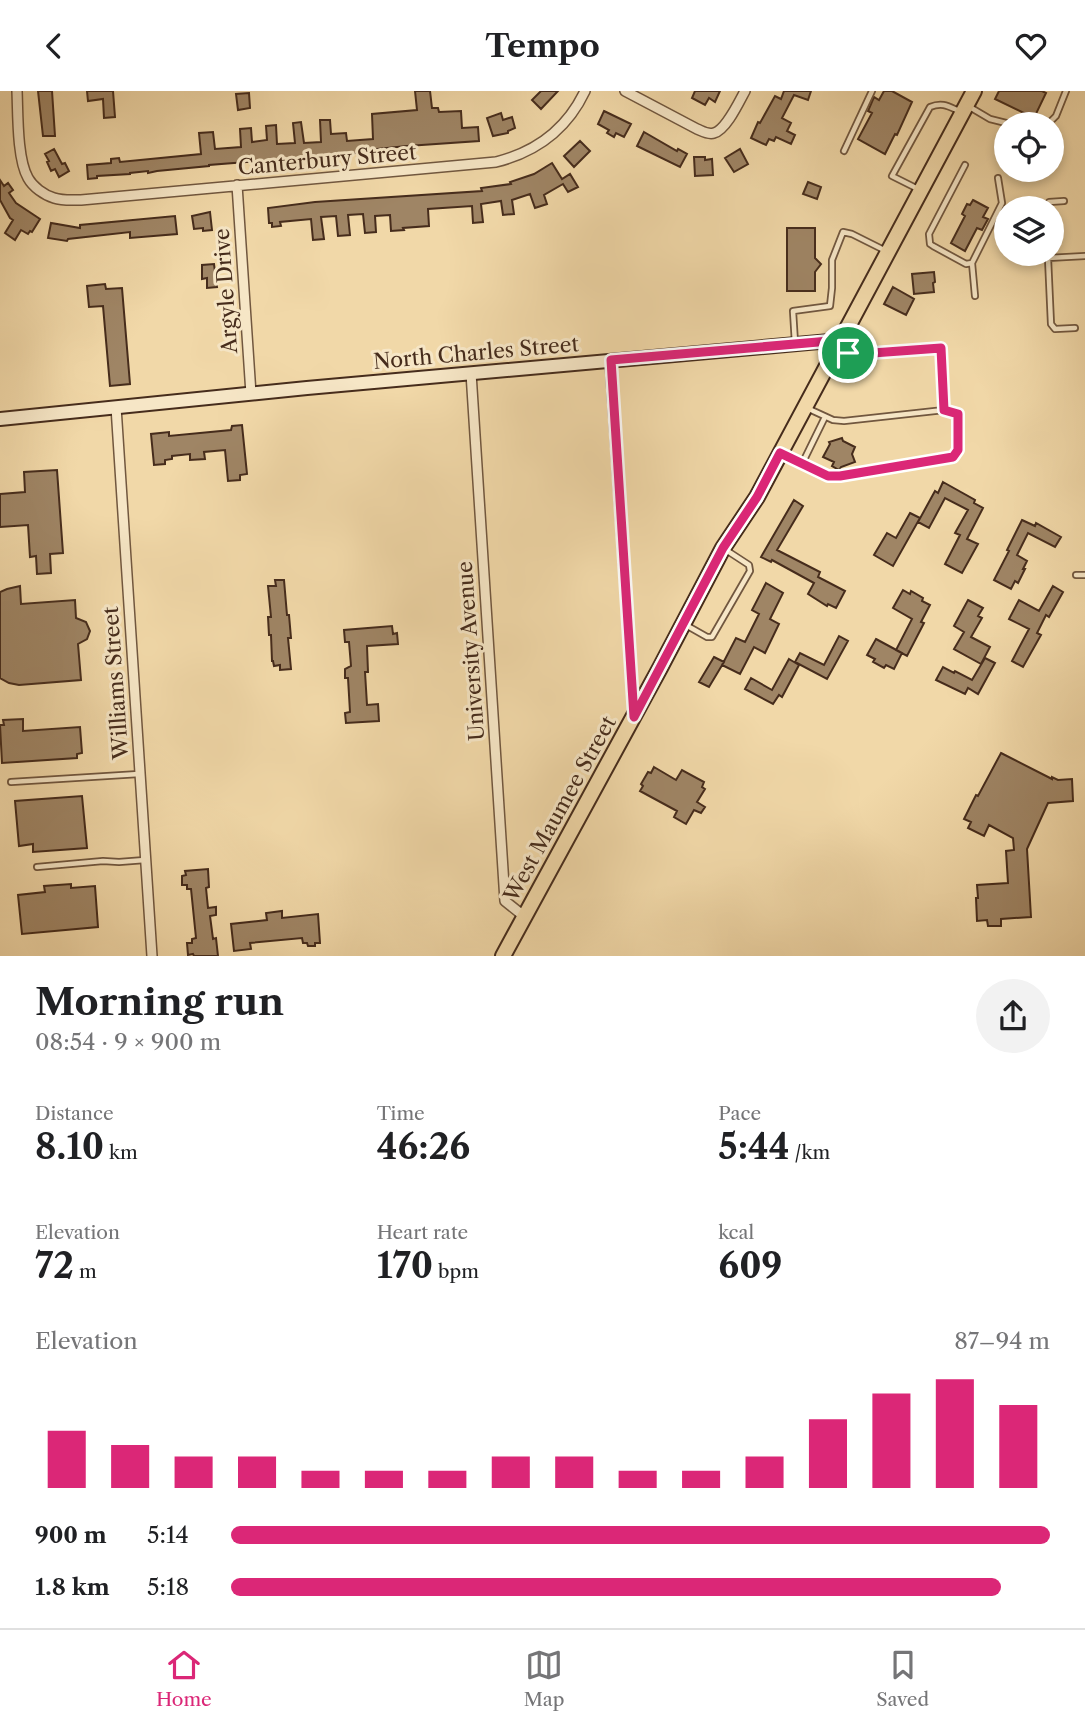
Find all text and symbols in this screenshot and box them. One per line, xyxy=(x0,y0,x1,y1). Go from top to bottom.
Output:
text: Tempo xyxy=(485,26,600,65)
icon: back xyxy=(35,27,73,65)
icon: heart xyxy=(1012,27,1050,65)
map controls xyxy=(994,112,1064,266)
button: locate xyxy=(994,112,1064,182)
street label: Canterbury Street xyxy=(237,139,418,180)
button: layers xyxy=(994,196,1064,266)
street label: Argyle Drive xyxy=(209,228,242,355)
pin xyxy=(818,323,878,383)
street label: North Charles Street xyxy=(372,331,580,374)
icon: arrive xyxy=(829,334,867,372)
street label: University Avenue xyxy=(452,561,489,742)
street label: Williams Street xyxy=(98,605,133,761)
street label: West Maumee Street xyxy=(498,711,621,907)
text: Morning run xyxy=(35,978,284,1025)
button: share xyxy=(976,979,1050,1053)
text: 08:54 · 9 × 900 m xyxy=(35,1028,221,1056)
text: Distance xyxy=(35,1102,114,1125)
text: Time xyxy=(377,1102,425,1125)
text: Pace xyxy=(718,1102,761,1125)
text: 8.10 xyxy=(35,1125,104,1168)
text: 46:26 xyxy=(377,1125,470,1168)
text: 5:44 xyxy=(718,1125,790,1168)
text: km xyxy=(104,1141,138,1164)
text: /km xyxy=(790,1141,830,1164)
text: Elevation xyxy=(35,1221,120,1244)
text: Heart rate xyxy=(377,1221,468,1244)
text: kcal xyxy=(718,1221,754,1244)
text: 72 xyxy=(35,1244,74,1287)
text: 170 xyxy=(377,1244,433,1287)
text: 609 xyxy=(718,1244,782,1287)
text: m xyxy=(74,1260,97,1283)
text: bpm xyxy=(433,1260,479,1283)
text: Elevation xyxy=(35,1327,138,1355)
text: 87–94 m xyxy=(954,1327,1050,1355)
text: 900 m xyxy=(35,1521,107,1549)
text: 5:14 xyxy=(147,1521,189,1549)
text: 1.8 km xyxy=(35,1573,110,1601)
text: 5:18 xyxy=(147,1573,189,1601)
tab: Home xyxy=(156,1646,212,1711)
tab: Map xyxy=(524,1646,564,1711)
tab: Saved xyxy=(876,1646,929,1711)

